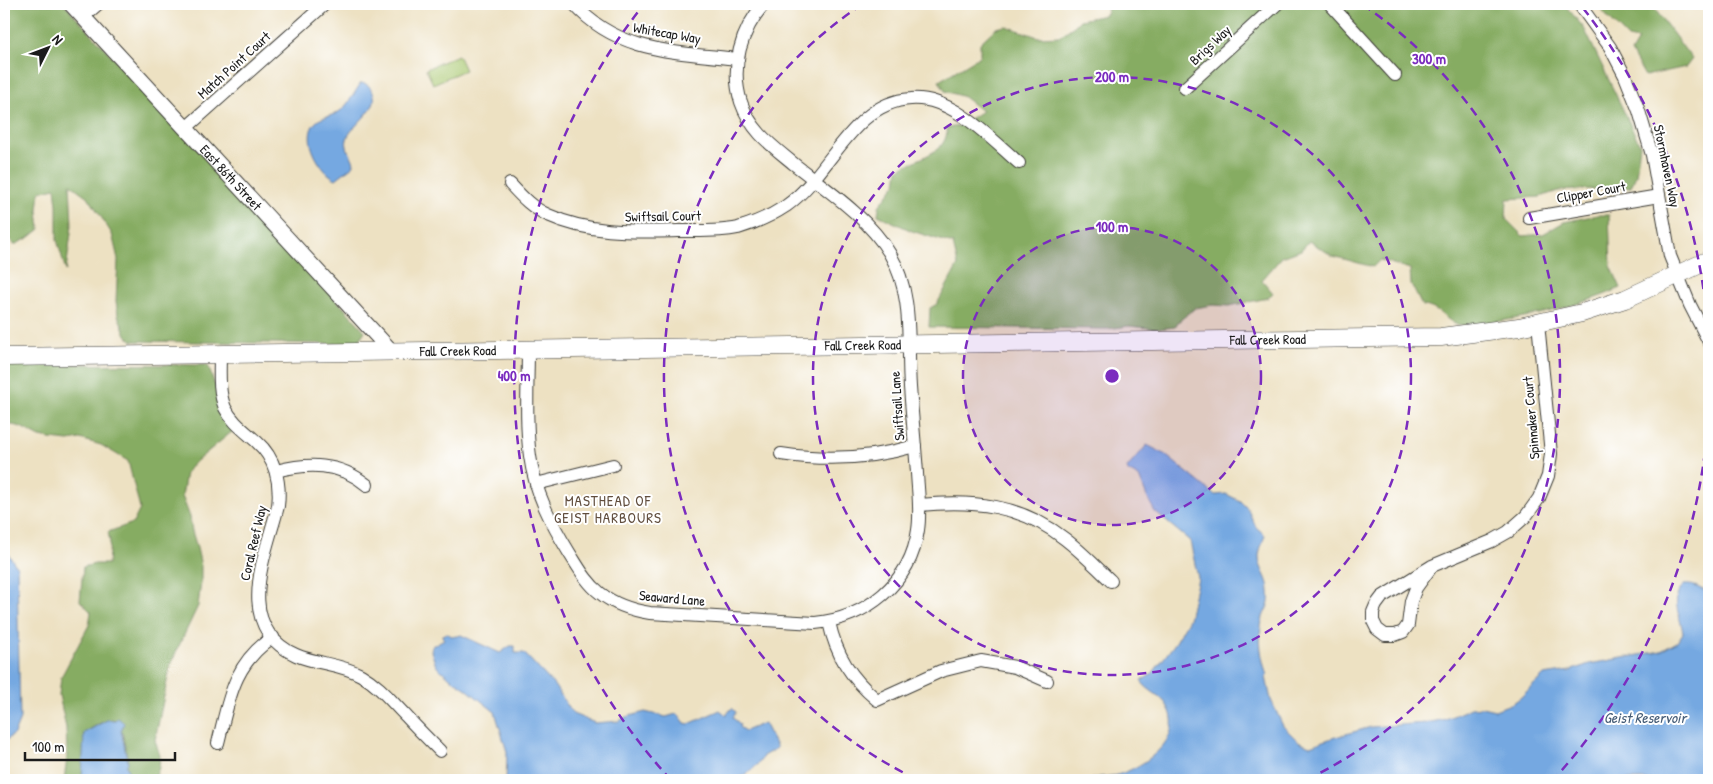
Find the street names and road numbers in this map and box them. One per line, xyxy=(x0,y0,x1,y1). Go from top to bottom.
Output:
street label: Whitecap Way xyxy=(632,17,702,49)
street label: Brigs Way xyxy=(1185,20,1235,70)
street label: Match Point Court xyxy=(193,27,274,103)
street label: Stormhaven Way xyxy=(1648,123,1686,209)
street label: East 86th Street xyxy=(196,140,267,214)
street label: Clipper Court xyxy=(1555,176,1627,208)
street label: Swiftsail Court xyxy=(625,205,701,226)
street label: Fall Creek Road xyxy=(1229,329,1307,349)
street label: Fall Creek Road xyxy=(824,335,902,355)
street label: Fall Creek Road xyxy=(419,340,497,360)
street label: Swiftsail Lane xyxy=(885,370,908,441)
street label: Spinnaker Court xyxy=(1517,376,1545,460)
street label: Coral Reef Way xyxy=(235,503,271,583)
street label: Seaward Lane xyxy=(638,585,706,610)

